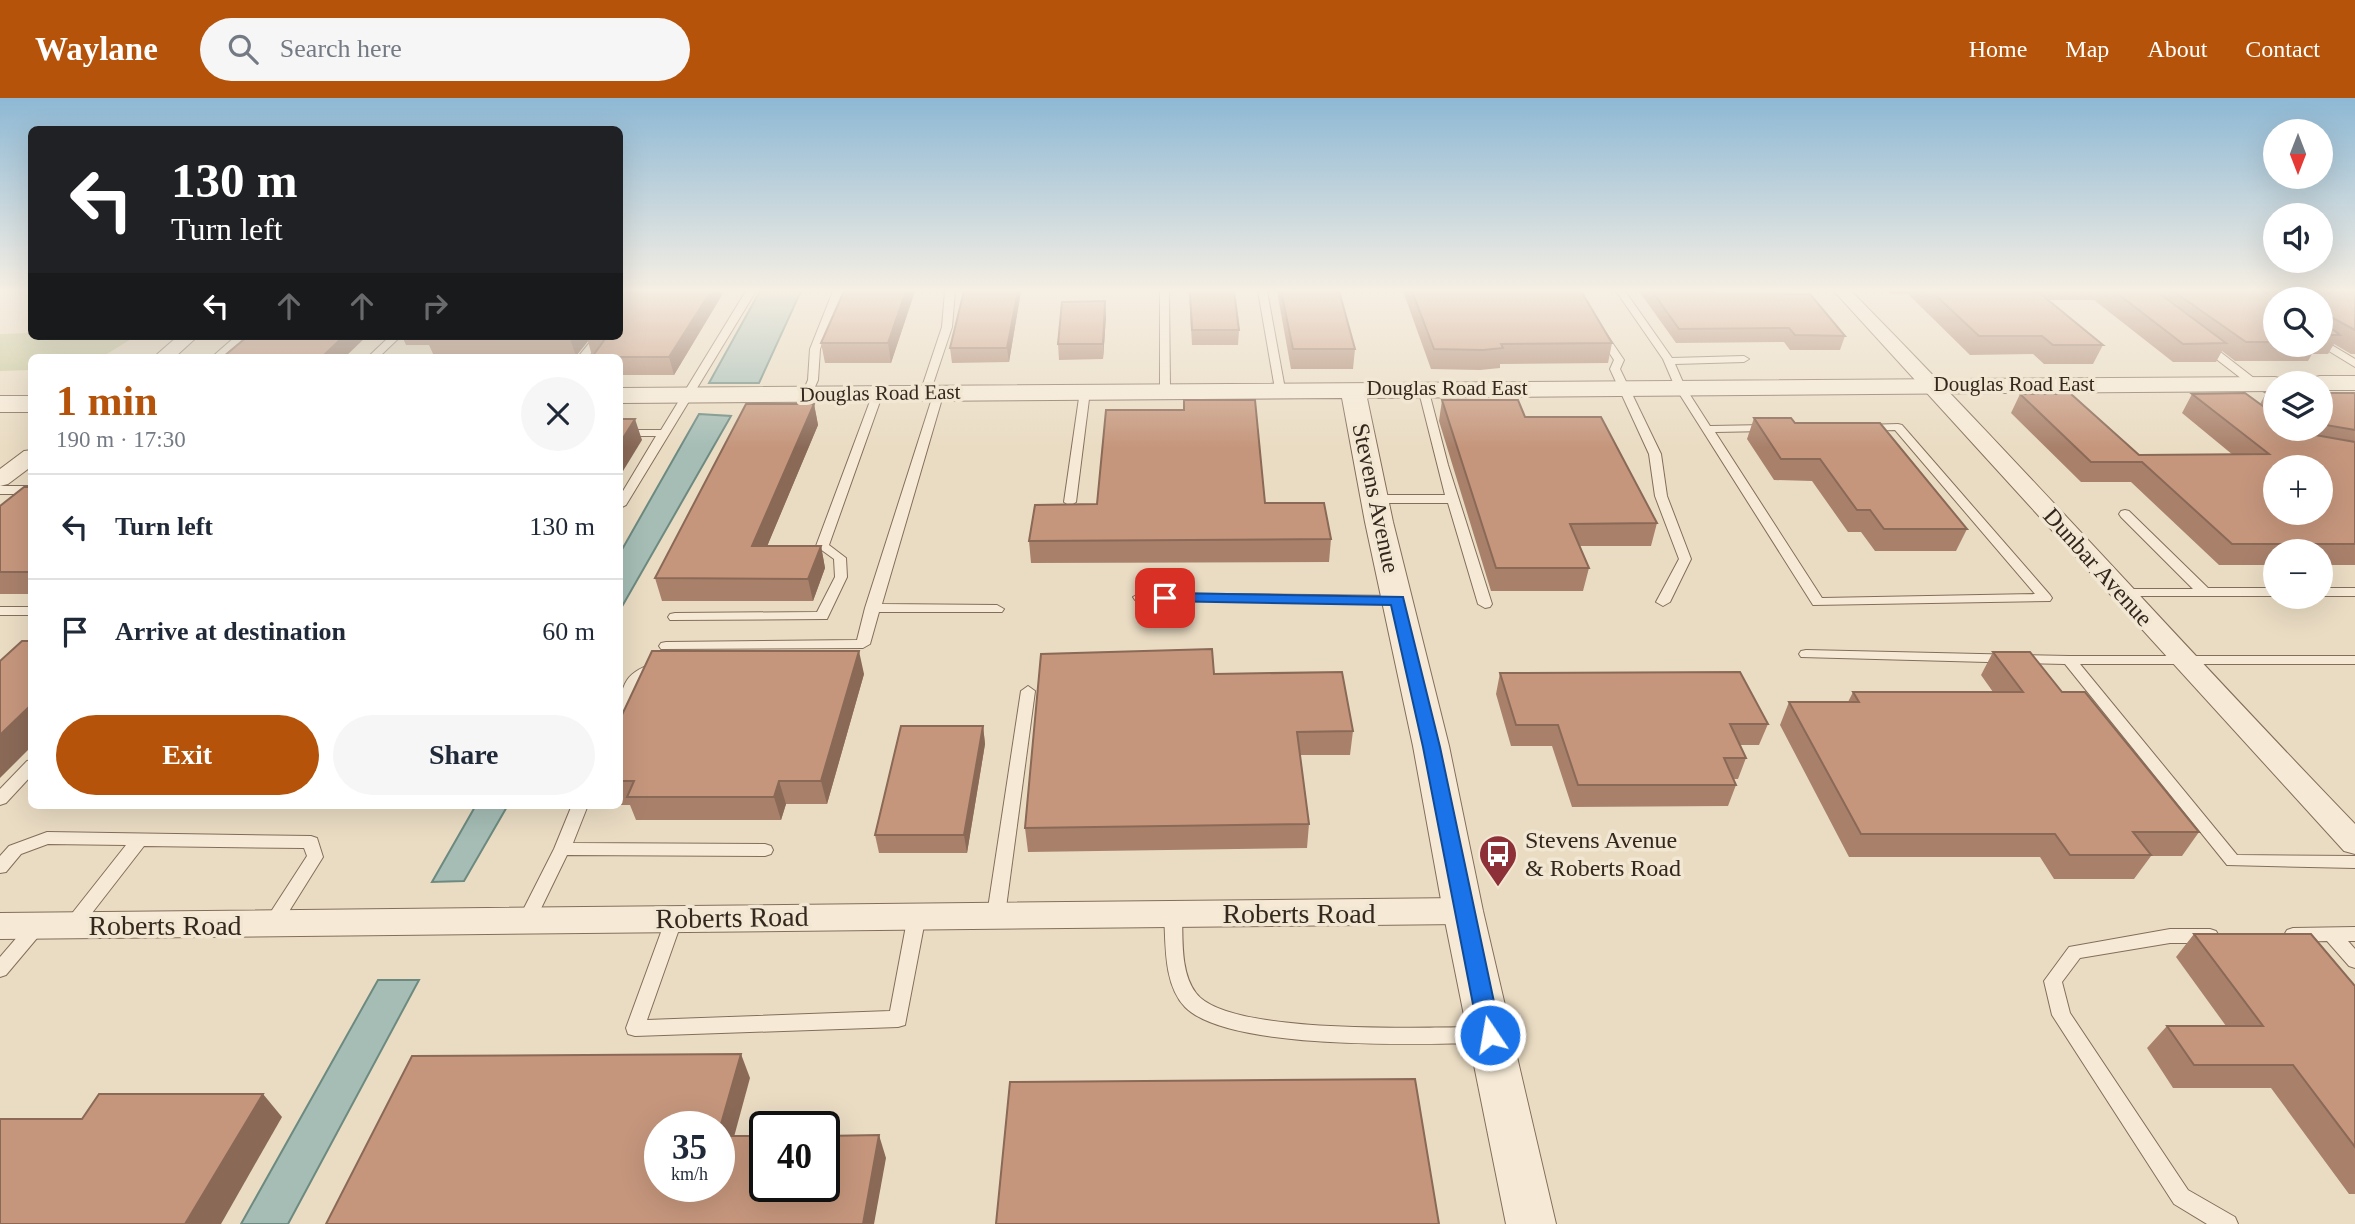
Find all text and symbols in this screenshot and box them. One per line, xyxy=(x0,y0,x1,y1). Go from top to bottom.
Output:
search box xyxy=(200,18,690,81)
icon: search xyxy=(224,30,262,68)
text: Waylane xyxy=(35,31,158,67)
text: Search here xyxy=(280,34,402,63)
text: Home xyxy=(1969,36,2027,62)
text: Map xyxy=(2065,36,2109,62)
text: About xyxy=(2147,36,2207,62)
text: Contact xyxy=(2245,36,2320,62)
north arrow xyxy=(2263,119,2333,189)
map controls xyxy=(2263,119,2333,609)
text: 130 m xyxy=(171,153,298,208)
icon: left xyxy=(56,154,147,245)
button: sound xyxy=(2263,203,2333,273)
text: Turn left xyxy=(171,211,283,247)
icon: left xyxy=(197,287,235,325)
icon: ahead xyxy=(270,287,308,325)
icon: ahead xyxy=(343,287,381,325)
icon: right xyxy=(416,287,454,325)
button: search xyxy=(2263,287,2333,357)
button: layers xyxy=(2263,371,2333,441)
street label: Douglas Road East xyxy=(1934,372,2095,396)
street label: Douglas Road East xyxy=(1367,376,1528,400)
button: close xyxy=(521,377,595,451)
text: 1 min xyxy=(56,378,158,424)
street label: Douglas Road East xyxy=(799,380,961,406)
street label: Stevens Avenue xyxy=(1347,421,1405,575)
text: 190 m · 17:30 xyxy=(56,427,186,452)
button: + xyxy=(2263,455,2333,525)
street label: Dunbar Avenue xyxy=(2038,503,2158,631)
icon: left xyxy=(56,508,94,546)
text: Turn left xyxy=(115,512,213,541)
text: 130 m xyxy=(529,512,595,541)
button: − xyxy=(2263,539,2333,609)
pin xyxy=(1135,568,1195,628)
icon: arrive xyxy=(1146,579,1184,617)
icon: arrive xyxy=(56,613,94,651)
text: Arrive at destination xyxy=(115,617,346,646)
text: 60 m xyxy=(542,617,595,646)
button: Exit xyxy=(56,715,319,795)
button: Share xyxy=(333,715,595,795)
place label: Stevens Avenue & Roberts Road xyxy=(1525,827,1681,881)
bus stop icon: Stevens Avenue & Roberts Road xyxy=(1477,833,1519,888)
street label: Roberts Road xyxy=(1222,898,1376,929)
street label: Roberts Road xyxy=(655,901,809,934)
street label: Roberts Road xyxy=(88,910,242,941)
position arrow xyxy=(1453,998,1527,1072)
speed limit sign: 40 xyxy=(749,1111,840,1202)
text: 35 xyxy=(672,1128,707,1167)
text: km/h xyxy=(671,1164,708,1184)

